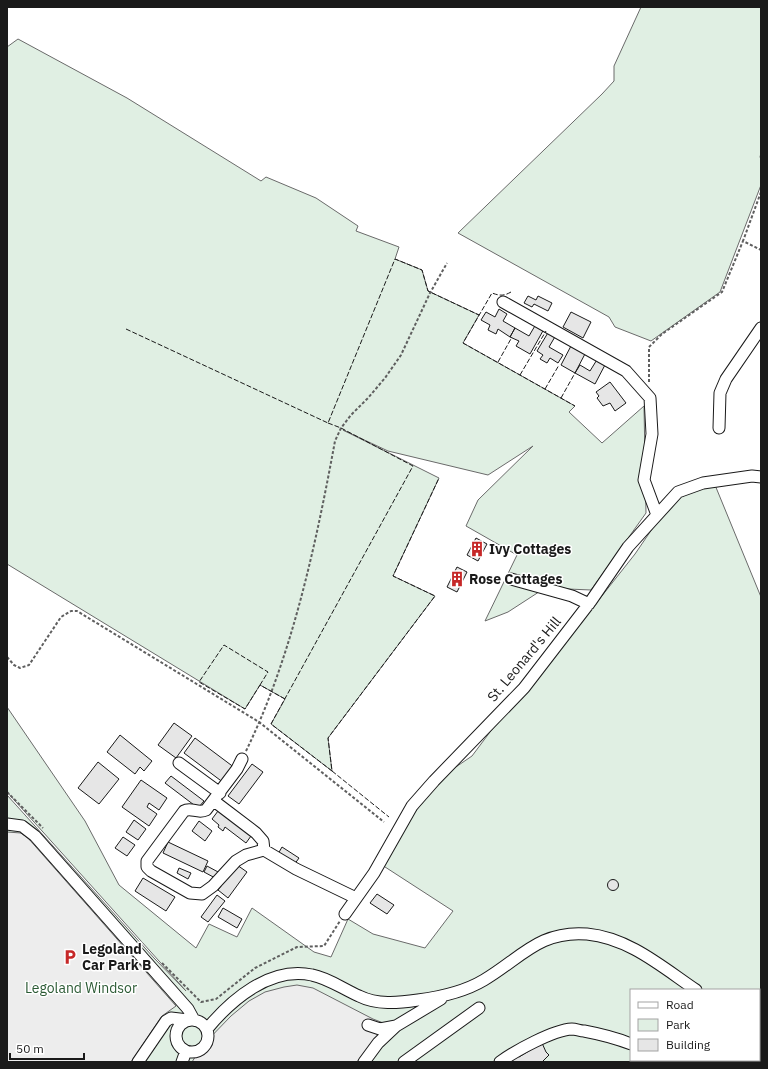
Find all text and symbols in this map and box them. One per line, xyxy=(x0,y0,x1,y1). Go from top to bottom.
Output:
building icon: Ivy Cottages xyxy=(468,540,486,558)
place label: Ivy Cottages xyxy=(489,540,571,558)
building icon: Rose Cottages xyxy=(448,570,466,588)
place label: Rose Cottages xyxy=(469,570,562,588)
street label: St. Leonard's Hill xyxy=(483,613,565,705)
place label: Legoland Car Park B xyxy=(82,940,151,974)
parking icon: Legoland Car Park B xyxy=(61,948,79,966)
park label: Legoland Windsor xyxy=(25,979,137,997)
legend xyxy=(630,989,760,1061)
text: Road xyxy=(666,997,694,1012)
text: Park xyxy=(666,1017,691,1032)
scale bar xyxy=(10,1035,84,1061)
text: Building xyxy=(666,1037,711,1052)
text: 50 m xyxy=(16,1041,44,1056)

